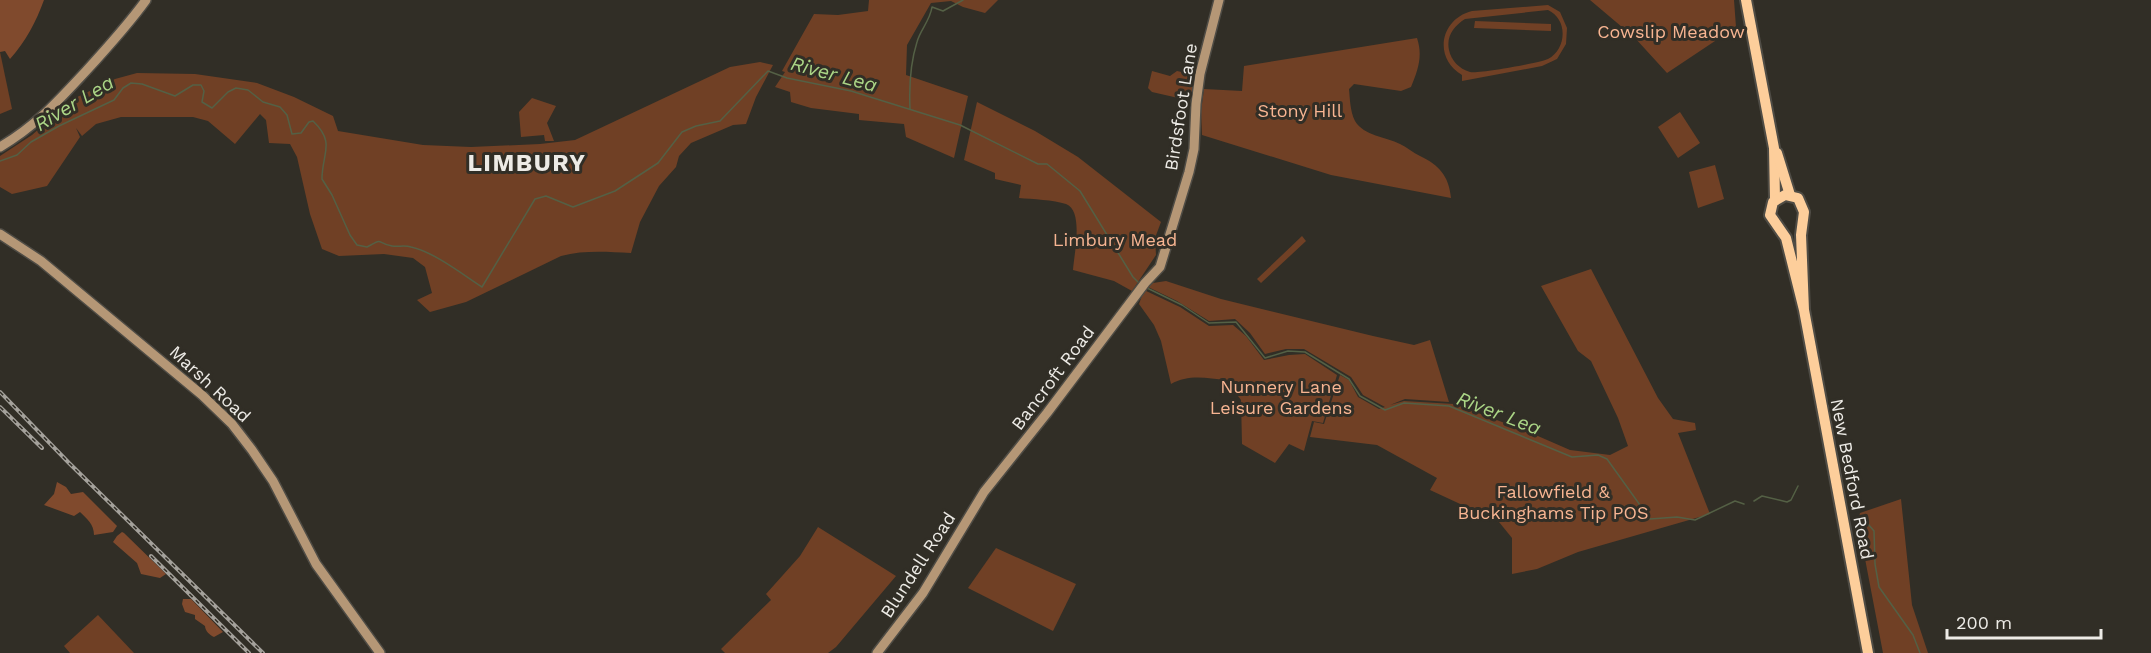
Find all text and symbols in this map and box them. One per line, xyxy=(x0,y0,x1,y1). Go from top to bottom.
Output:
park label: Cowslip Meadow xyxy=(1597,21,1745,42)
street label: Birdsfoot Lane xyxy=(1160,42,1201,172)
water label: River Lea xyxy=(788,51,880,97)
water label: River Lea xyxy=(30,70,118,136)
park label: Stony Hill xyxy=(1258,100,1343,121)
district label: LIMBURY xyxy=(467,149,587,177)
park label: Limbury Mead xyxy=(1053,229,1177,250)
street label: Bancroft Road xyxy=(1007,322,1098,434)
street label: Marsh Road xyxy=(165,341,255,426)
park label: Nunnery Lane Leisure Gardens xyxy=(1210,376,1352,418)
water label: River Lea xyxy=(1453,386,1545,440)
street label: New Bedford Road xyxy=(1827,397,1878,561)
park label: Fallowfield & Buckinghams Tip POS xyxy=(1457,481,1649,523)
street label: Blundell Road xyxy=(876,508,960,621)
scale bar xyxy=(1947,602,2102,640)
text: 200 m xyxy=(1956,612,2012,633)

